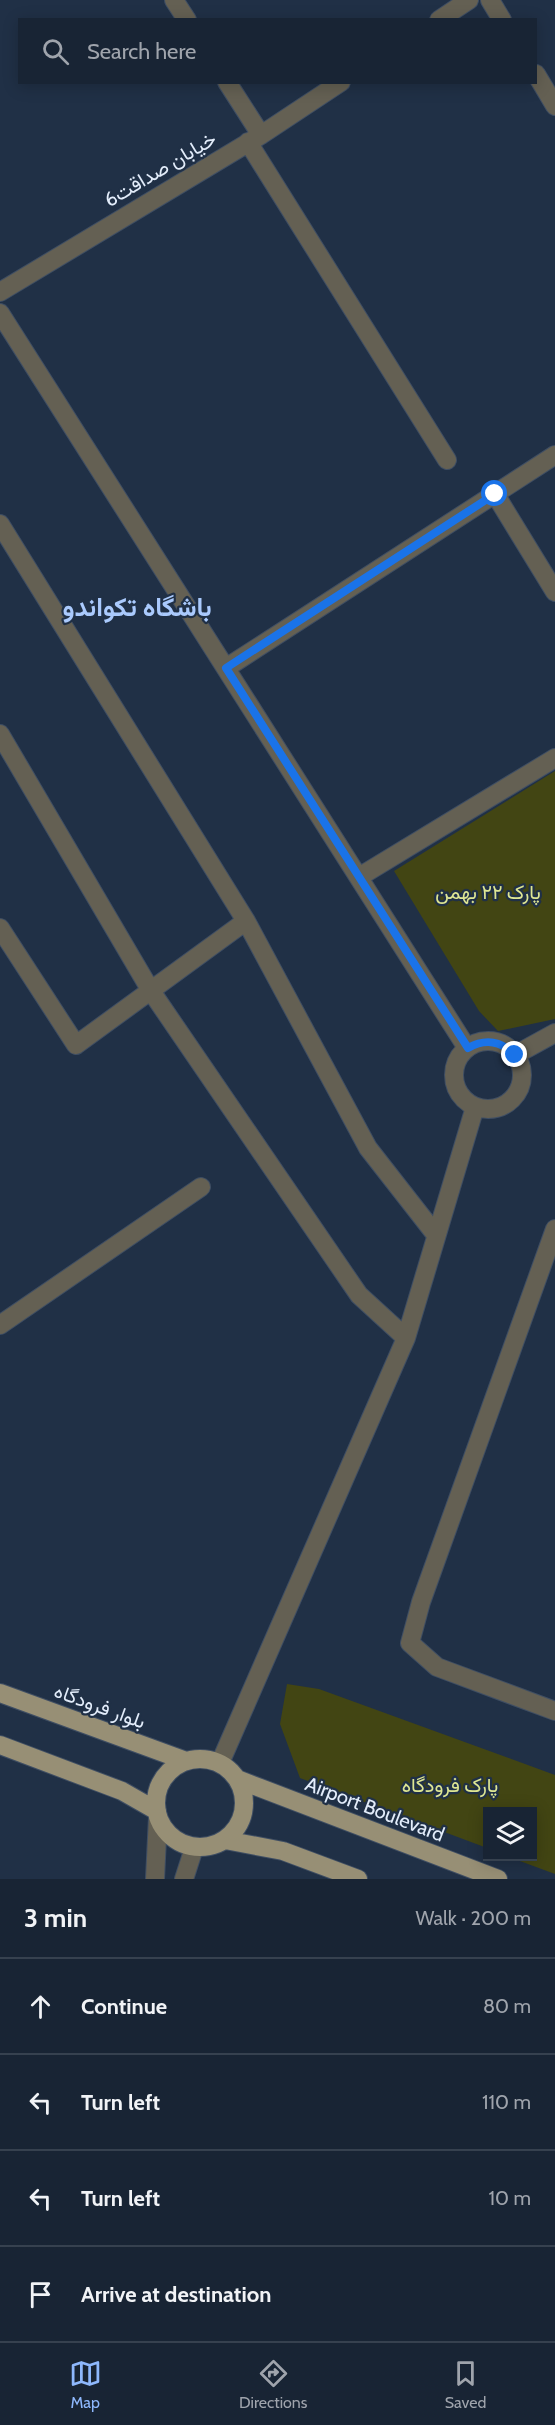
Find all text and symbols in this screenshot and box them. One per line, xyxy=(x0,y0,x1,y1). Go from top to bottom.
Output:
search box xyxy=(18,18,537,84)
icon: search xyxy=(39,35,72,68)
text: Search here xyxy=(87,38,196,65)
street label: خیابان صداقت6 xyxy=(100,126,220,212)
route start xyxy=(481,480,507,506)
district label: باشگاه تکواندو xyxy=(62,591,212,623)
park label: پارک ۲۲ بهمن xyxy=(435,880,541,906)
route end xyxy=(501,1041,527,1067)
street label: بلوار فرودگاه xyxy=(51,1678,149,1735)
street label: Airport Boulevard xyxy=(302,1771,448,1847)
park label: پارک فرودگاه xyxy=(402,1773,498,1799)
map controls xyxy=(483,1807,537,1861)
button: layers xyxy=(483,1807,537,1861)
text: 3 min xyxy=(24,1902,87,1934)
text: Walk · 200 m xyxy=(415,1906,531,1930)
icon: ahead xyxy=(24,1990,57,2023)
text: Continue xyxy=(81,1993,167,2020)
text: 80 m xyxy=(483,1994,531,2018)
icon: left xyxy=(24,2086,57,2119)
text: Turn left xyxy=(81,2089,160,2116)
text: 110 m xyxy=(482,2090,531,2114)
icon: left xyxy=(24,2182,57,2215)
text: Turn left xyxy=(81,2185,160,2212)
text: 10 m xyxy=(488,2186,531,2210)
icon: arrive xyxy=(24,2278,57,2311)
text: Arrive at destination xyxy=(81,2281,271,2308)
tab: Map xyxy=(69,2357,102,2412)
tab: Directions xyxy=(239,2357,307,2412)
tab: Saved xyxy=(445,2357,486,2412)

